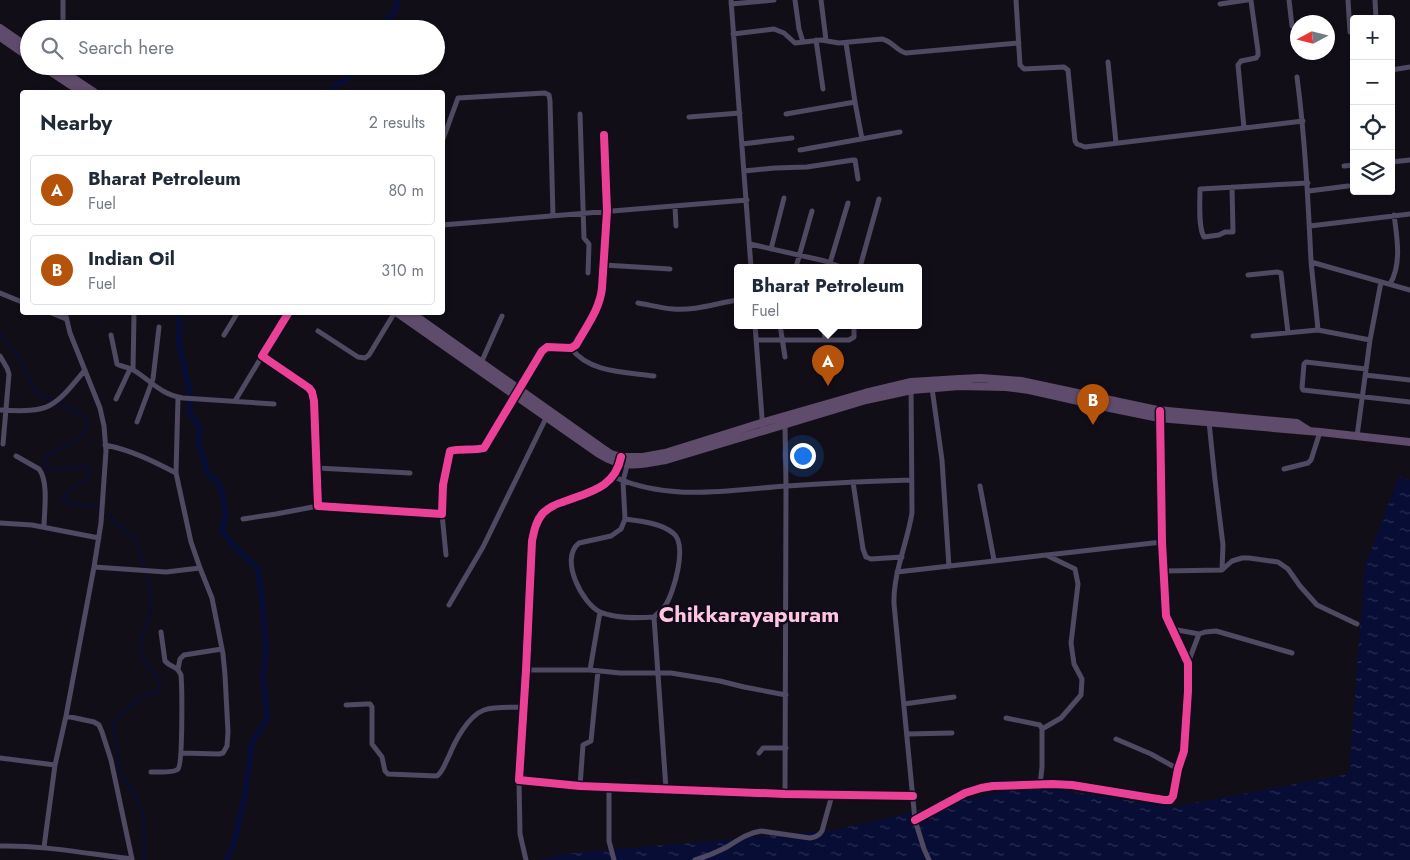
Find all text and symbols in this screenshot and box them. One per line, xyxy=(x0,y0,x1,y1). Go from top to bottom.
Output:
north arrow xyxy=(1290,15,1335,60)
map controls xyxy=(1350,15,1395,195)
button: + xyxy=(1350,15,1395,60)
search box xyxy=(20,20,445,75)
icon: search xyxy=(38,34,66,62)
text: Search here xyxy=(78,34,174,61)
button: − xyxy=(1350,60,1395,105)
button: locate xyxy=(1350,105,1395,150)
text: Nearby xyxy=(40,108,112,138)
text: 2 results xyxy=(369,111,425,134)
button: layers xyxy=(1350,150,1395,195)
text: Bharat Petroleum xyxy=(88,165,241,192)
text: A xyxy=(51,179,63,202)
text: 80 m xyxy=(388,179,424,202)
text: Fuel xyxy=(88,192,116,215)
text: Indian Oil xyxy=(88,245,175,272)
text: B xyxy=(52,259,62,282)
text: 310 m xyxy=(381,259,424,282)
popup xyxy=(734,264,922,329)
text: Fuel xyxy=(88,272,116,295)
text: Bharat Petroleum xyxy=(752,272,904,299)
text: Fuel xyxy=(752,299,780,322)
pin: A xyxy=(812,345,844,386)
pin: B xyxy=(1077,384,1109,425)
your location xyxy=(790,443,816,469)
district label: Chikkarayapuram xyxy=(659,598,839,630)

